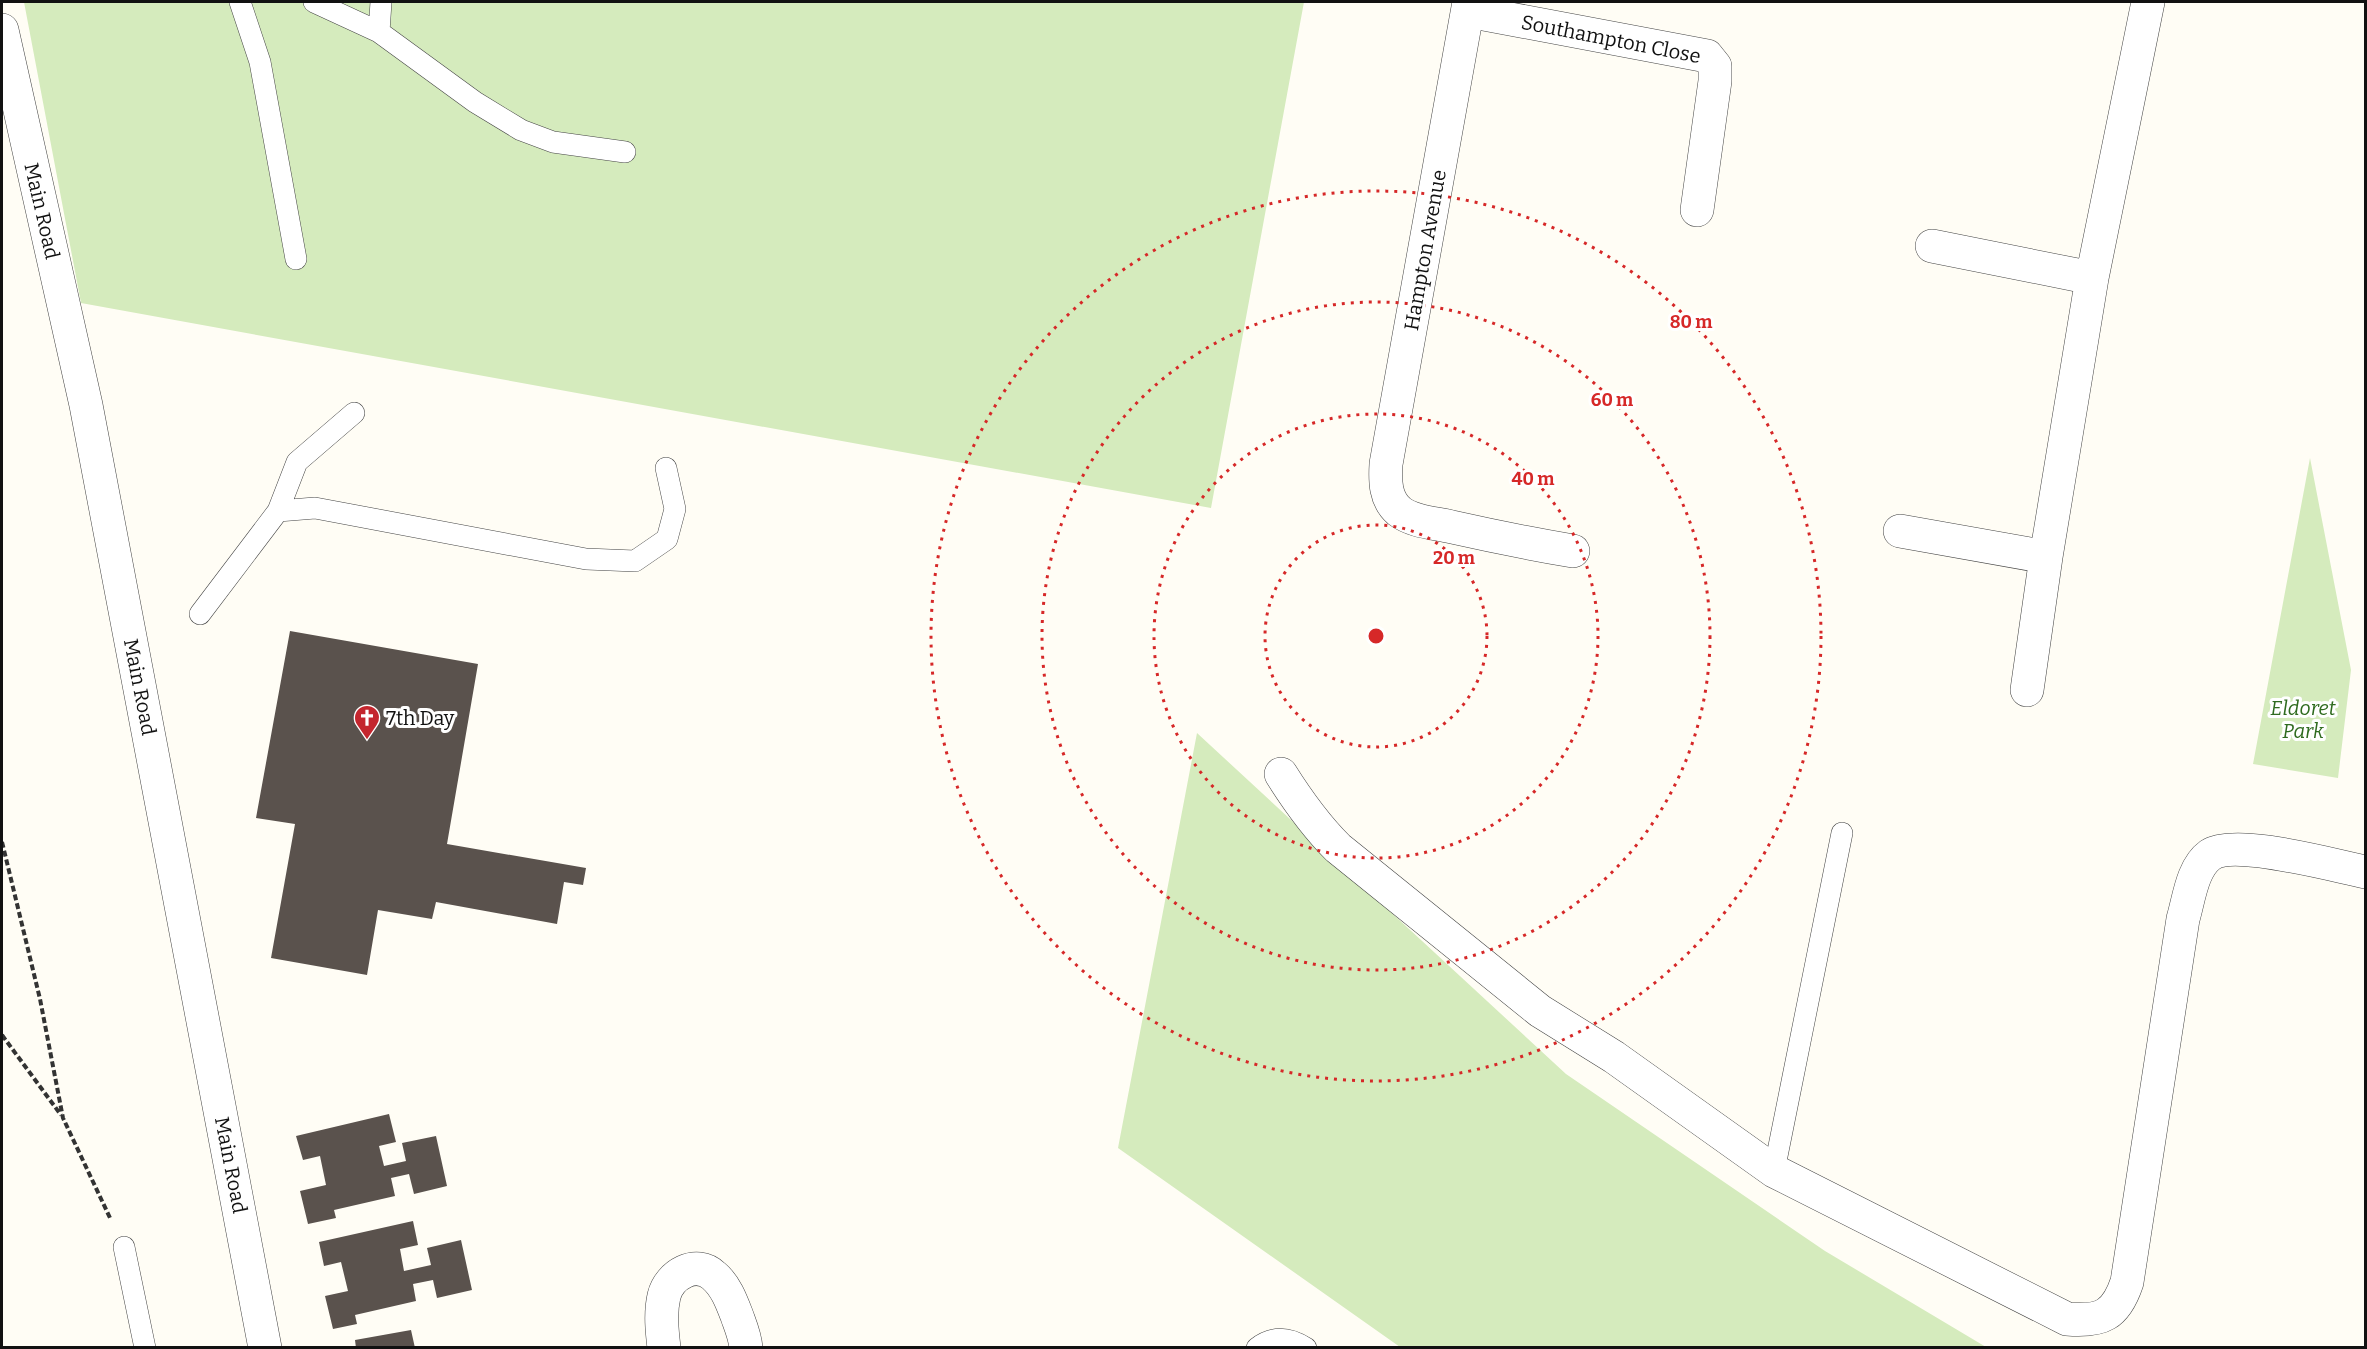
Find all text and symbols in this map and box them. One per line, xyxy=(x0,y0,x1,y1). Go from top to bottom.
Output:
street label: Southampton Close xyxy=(1519,10,1703,68)
street label: Main Road xyxy=(19,161,65,262)
street label: Hampton Avenue xyxy=(1399,168,1451,332)
text: 80 m xyxy=(1670,311,1712,333)
text: 60 m xyxy=(1591,389,1633,411)
text: 40 m xyxy=(1512,468,1554,490)
text: 20 m xyxy=(1433,547,1475,569)
centre of rings xyxy=(1366,626,1386,646)
street label: Main Road xyxy=(119,637,161,738)
park label: Eldoret Park xyxy=(2270,696,2337,743)
church icon: 7th Day xyxy=(352,703,382,741)
place label: 7th Day xyxy=(386,706,455,730)
street label: Main Road xyxy=(210,1115,252,1216)

